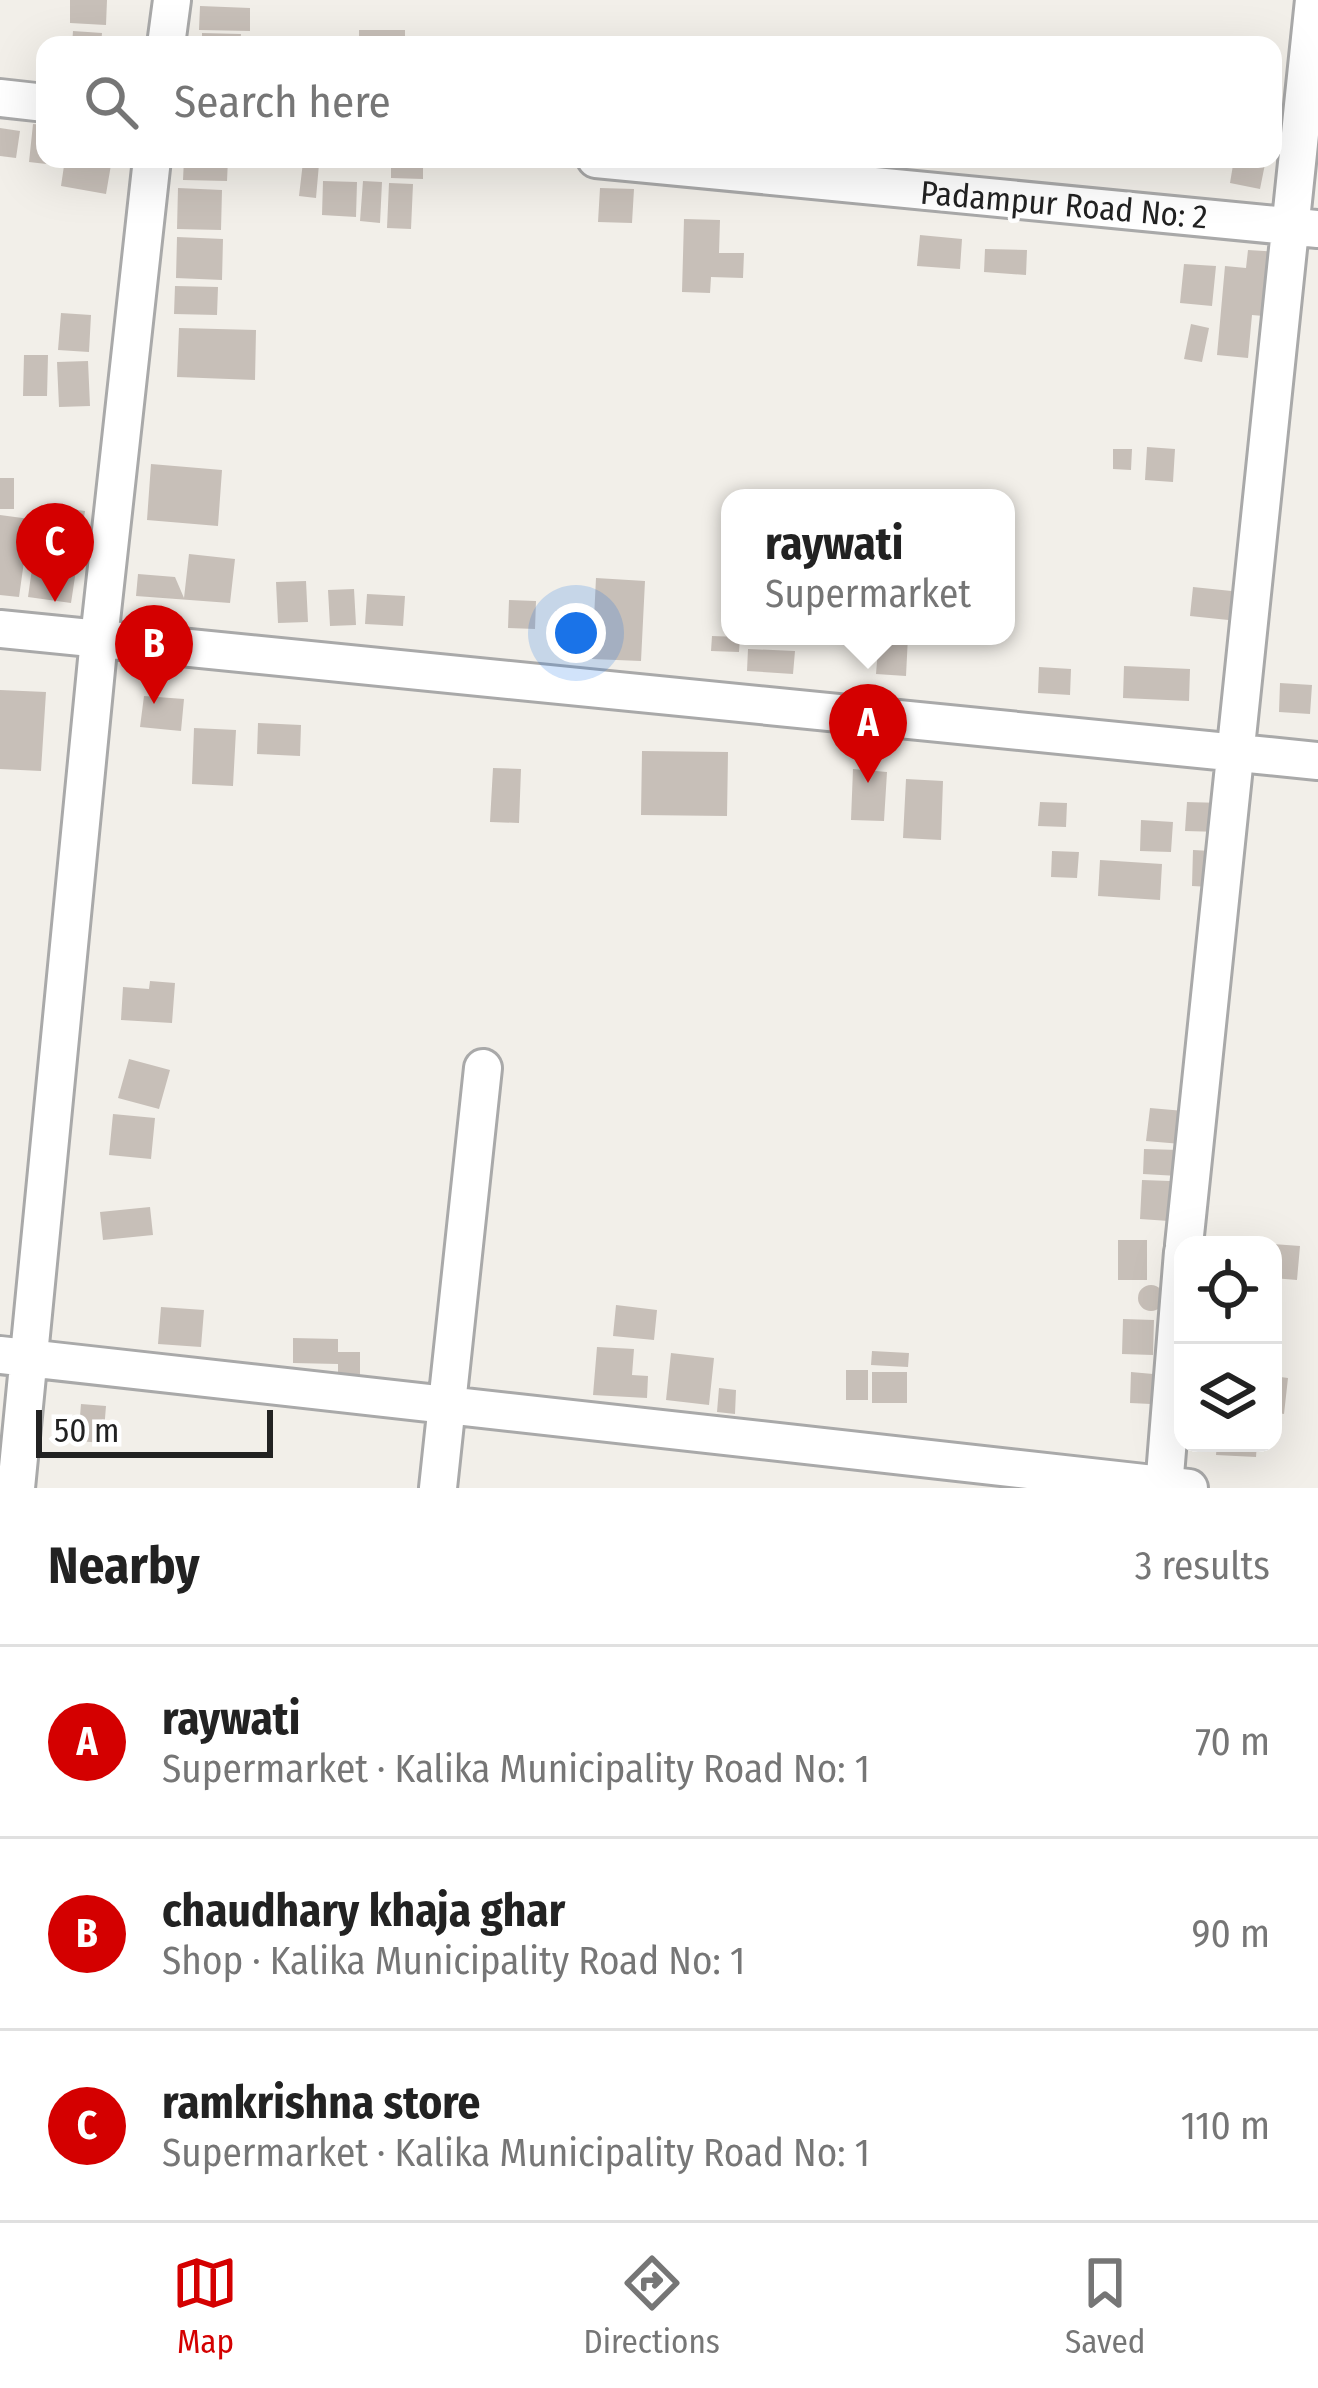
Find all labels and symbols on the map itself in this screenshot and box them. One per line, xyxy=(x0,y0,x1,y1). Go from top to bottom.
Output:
street label: Padampur Road No: 2 xyxy=(919,173,1209,237)
pin: C xyxy=(16,503,94,602)
your location xyxy=(546,603,606,663)
pin: B xyxy=(115,605,193,704)
pin: A xyxy=(829,684,907,783)
scale bar xyxy=(36,1404,273,1457)

